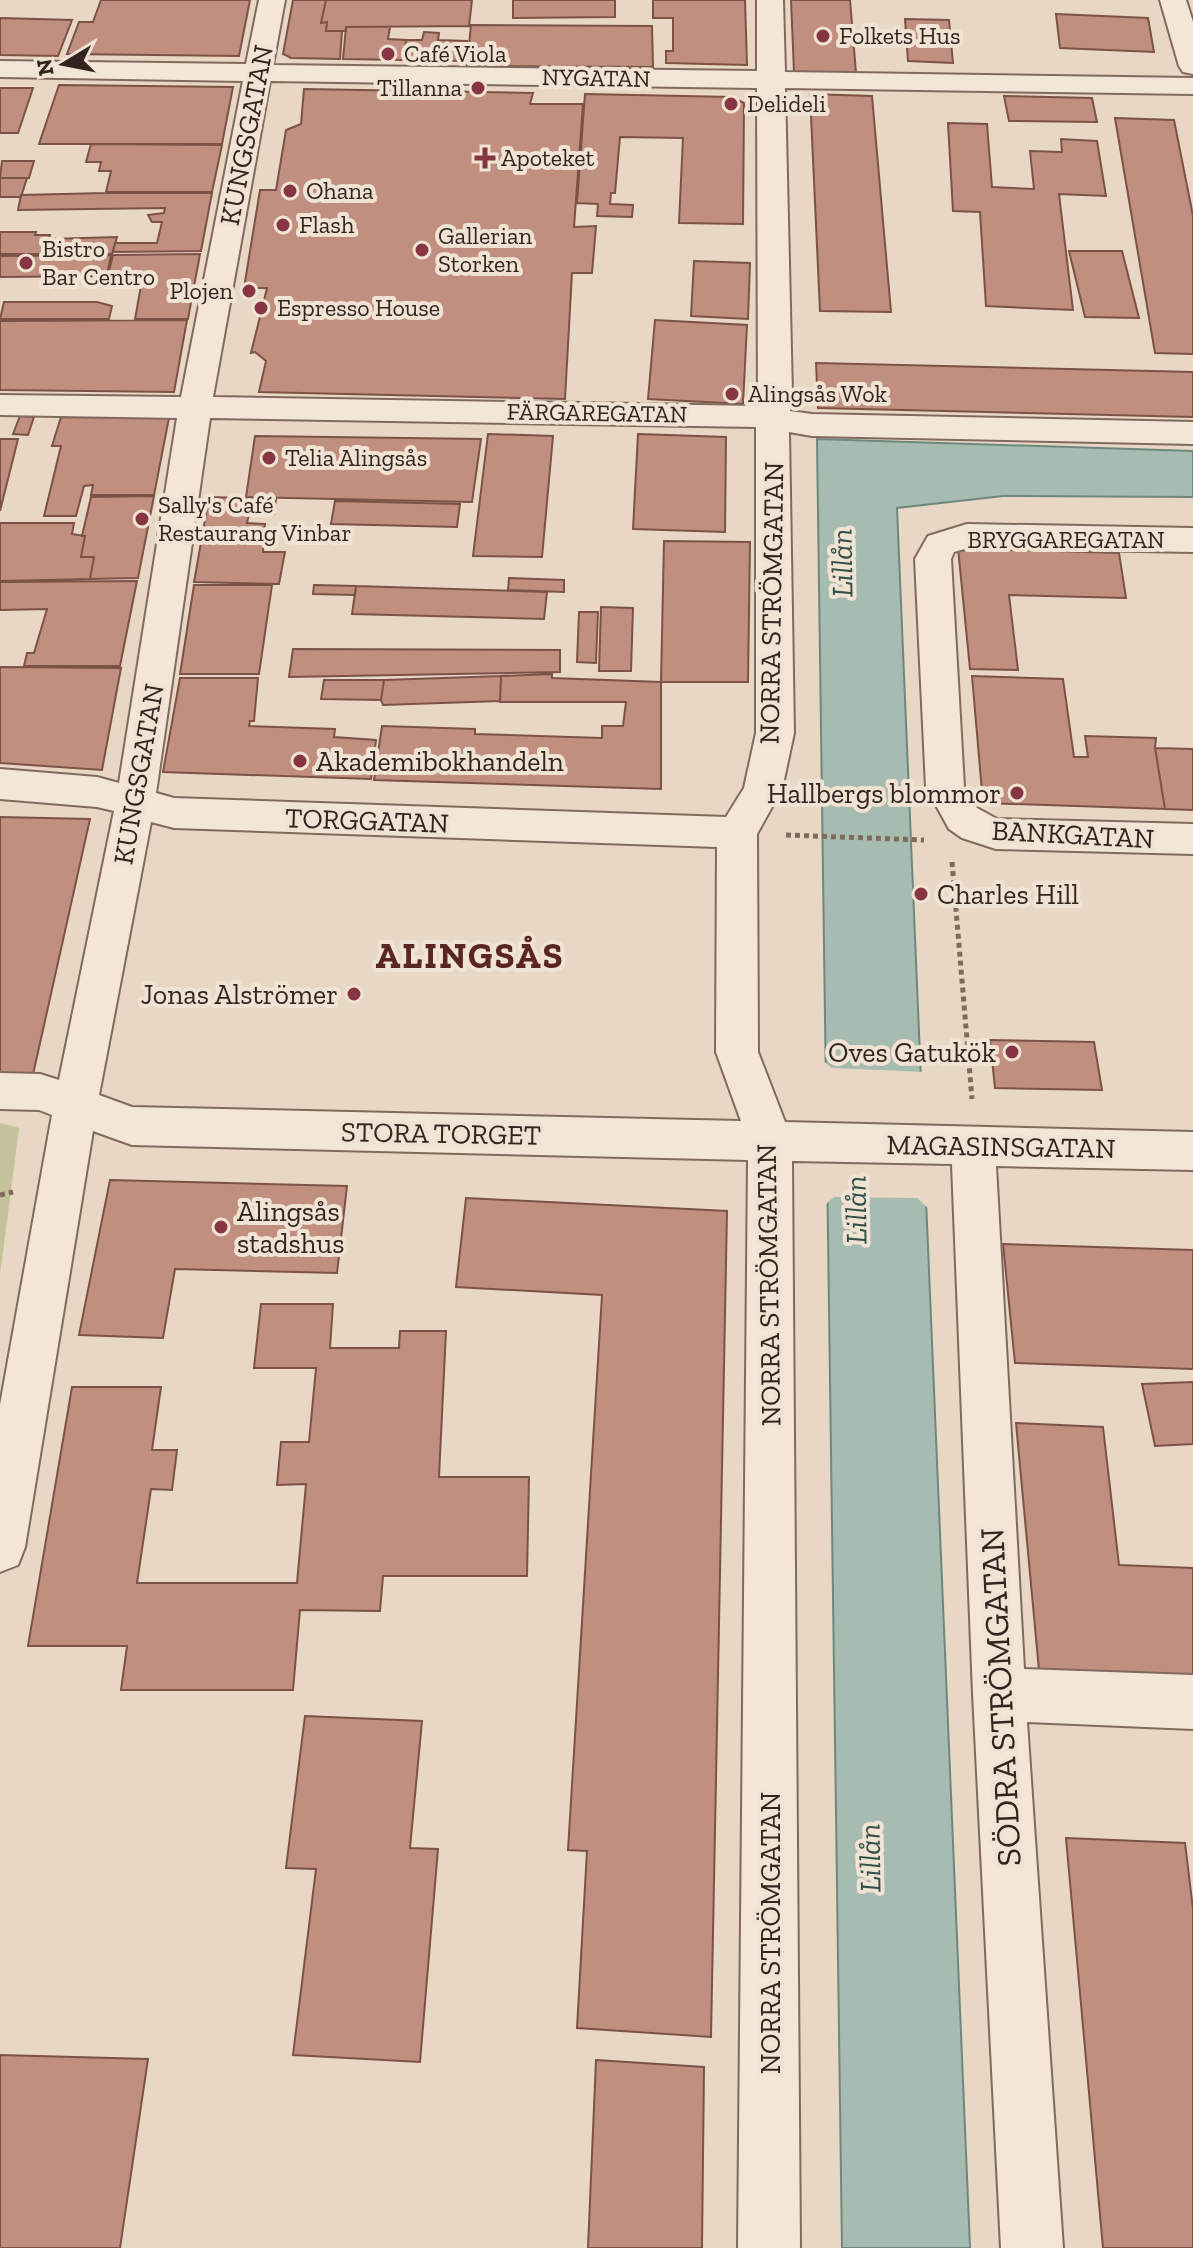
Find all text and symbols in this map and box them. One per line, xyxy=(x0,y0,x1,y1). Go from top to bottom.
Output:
place label: Folkets Hus xyxy=(839,21,960,50)
north arrow xyxy=(24,24,104,104)
marker: Folkets Hus xyxy=(814,27,832,45)
place label: Café Viola xyxy=(404,39,507,68)
street label: KUNGSGATAN xyxy=(213,42,280,228)
marker: Café Viola xyxy=(379,45,397,63)
text: N xyxy=(30,57,60,78)
street label: NYGATAN xyxy=(541,62,651,93)
place label: Tillanna xyxy=(377,73,462,102)
marker: Tillanna xyxy=(469,79,487,97)
place label: Delideli xyxy=(747,89,826,118)
marker: Delideli xyxy=(722,95,740,113)
place label: Apoteket xyxy=(501,143,594,172)
marker: Apoteket xyxy=(476,149,494,167)
place label: Ohana xyxy=(306,176,374,205)
marker: Ohana xyxy=(281,182,299,200)
place label: Flash xyxy=(299,210,355,239)
marker: Flash xyxy=(274,216,292,234)
place label: Gallerian Storken xyxy=(438,221,533,278)
place label: Bistro Bar Centro xyxy=(42,234,155,291)
marker: Gallerian Storken xyxy=(413,241,431,259)
marker: Bistro Bar Centro xyxy=(17,254,35,272)
place label: Plojen xyxy=(169,276,233,305)
marker: Plojen xyxy=(240,282,258,300)
place label: Espresso House xyxy=(277,293,440,322)
marker: Espresso House xyxy=(252,299,270,317)
place label: Alingsås Wok xyxy=(748,379,887,408)
marker: Alingsås Wok xyxy=(723,385,741,403)
street label: FÄRGAREGATAN xyxy=(506,396,688,429)
place label: Telia Alingsås xyxy=(285,443,427,472)
marker: Telia Alingsås xyxy=(260,449,278,467)
street label: NORRA STRÖMGATAN xyxy=(753,461,790,745)
place label: Sally's Café Restaurang Vinbar xyxy=(158,490,352,547)
marker: Sally's Café Restaurang Vinbar xyxy=(133,510,151,528)
street label: BRYGGAREGATAN xyxy=(967,525,1165,554)
water label: Lillån xyxy=(823,528,861,598)
street label: KUNGSGATAN xyxy=(106,681,171,867)
place label: Akademibokhandeln xyxy=(316,745,564,778)
marker: Akademibokhandeln xyxy=(291,752,309,770)
place label: Hallbergs blommor xyxy=(767,777,1001,810)
marker: Hallbergs blommor xyxy=(1008,784,1026,802)
street label: TORGGATAN xyxy=(284,801,450,840)
street label: BANKGATAN xyxy=(991,814,1155,855)
place label: Charles Hill xyxy=(937,878,1079,911)
marker: Charles Hill xyxy=(912,885,930,903)
district label: ALINGSÅS xyxy=(376,934,564,977)
place label: Jonas Alströmer xyxy=(141,978,338,1011)
marker: Jonas Alströmer xyxy=(345,985,363,1003)
place label: Oves Gatukök xyxy=(828,1036,996,1069)
marker: Oves Gatukök xyxy=(1003,1043,1021,1061)
street label: STORA TORGET xyxy=(341,1115,541,1152)
street label: MAGASINSGATAN xyxy=(886,1128,1116,1165)
street label: NORRA STRÖMGATAN xyxy=(750,1143,787,1427)
water label: Lillån xyxy=(837,1175,875,1245)
place label: Alingsås stadshus xyxy=(237,1195,344,1260)
marker: Alingsås stadshus xyxy=(212,1218,230,1236)
street label: SÖDRA STRÖMGATAN xyxy=(971,1527,1030,1867)
street label: NORRA STRÖMGATAN xyxy=(754,1792,787,2074)
water label: Lillån xyxy=(851,1823,889,1893)

